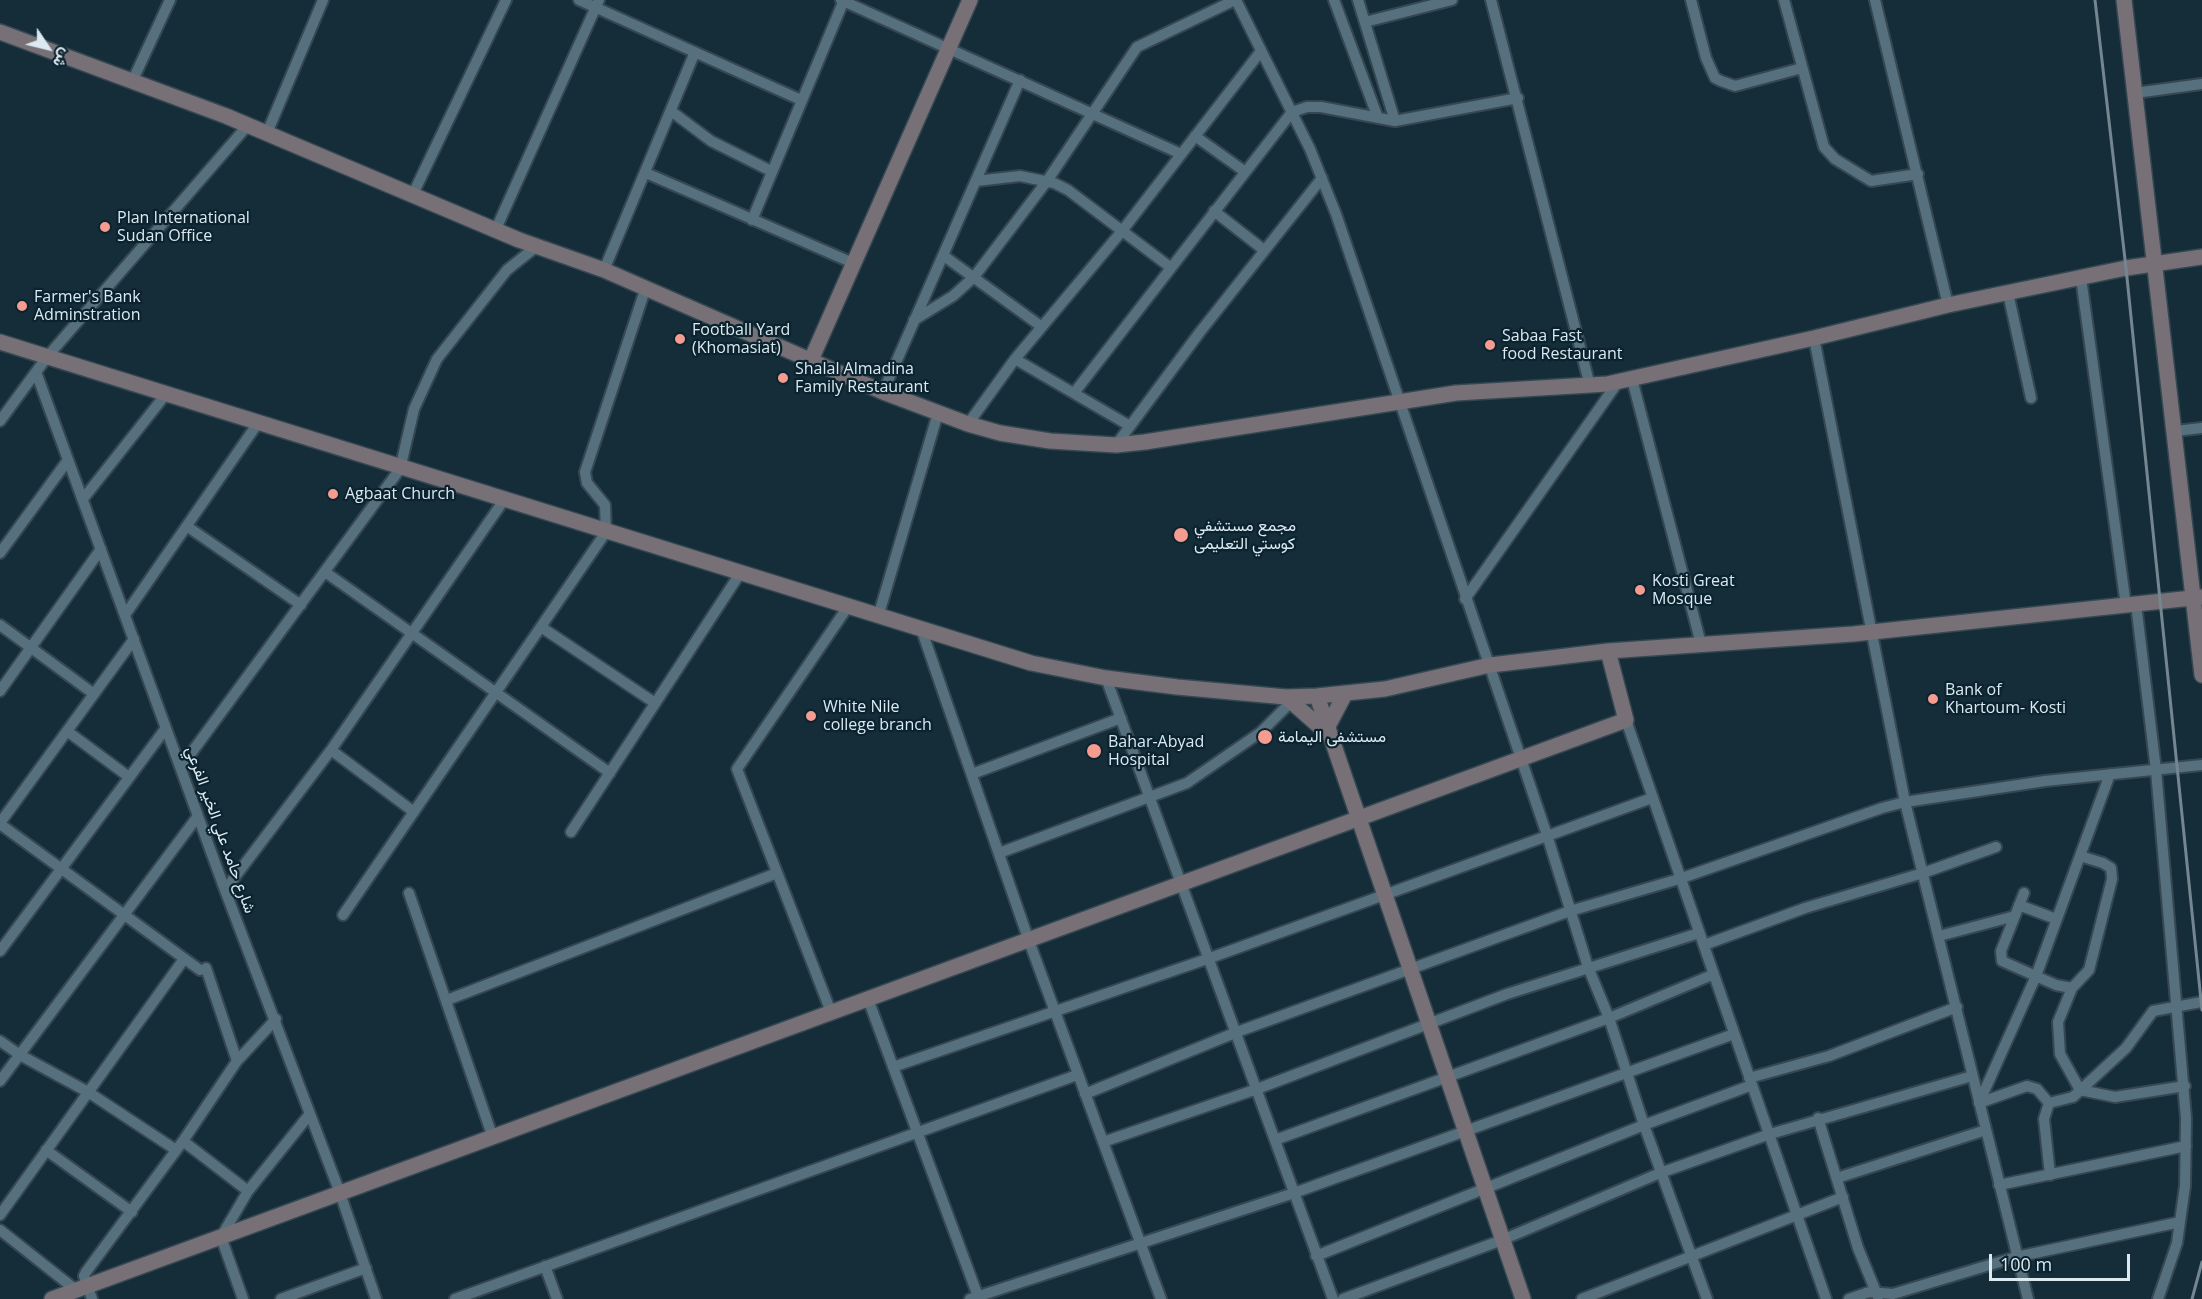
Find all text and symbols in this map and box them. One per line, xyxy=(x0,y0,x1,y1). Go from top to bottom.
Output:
north arrow xyxy=(18,18,78,78)
text: ش xyxy=(48,44,77,73)
place label: Plan International Sudan Office xyxy=(117,208,250,246)
marker: Plan International Sudan Office xyxy=(98,220,112,234)
place label: Farmer's Bank Adminstration xyxy=(34,287,141,325)
marker: Farmer's Bank Adminstration xyxy=(15,299,29,313)
place label: Football Yard (Khomasiat) xyxy=(692,320,790,358)
place label: Sabaa Fast food Restaurant xyxy=(1502,326,1622,364)
marker: Football Yard (Khomasiat) xyxy=(673,332,687,346)
marker: Sabaa Fast food Restaurant xyxy=(1483,338,1497,352)
place label: Shalal Almadina Family Restaurant xyxy=(795,359,929,397)
marker: Shalal Almadina Family Restaurant xyxy=(776,371,790,385)
place label: Agbaat Church xyxy=(345,484,455,504)
marker: Agbaat Church xyxy=(326,487,340,501)
place label: مجمع مستشفي كوستي التعليمى xyxy=(1194,516,1296,554)
marker: مجمع مستشفي كوستي التعليمى xyxy=(1172,526,1190,544)
place label: Kosti Great Mosque xyxy=(1652,571,1735,609)
marker: Kosti Great Mosque xyxy=(1633,583,1647,597)
place label: Bank of Khartoum- Kosti xyxy=(1945,680,2066,718)
marker: Bank of Khartoum- Kosti xyxy=(1926,692,1940,706)
place label: White Nile college branch xyxy=(823,697,932,735)
marker: White Nile college branch xyxy=(804,709,818,723)
place label: مستشفى اليمامة xyxy=(1278,727,1386,747)
marker: مستشفى اليمامة xyxy=(1256,728,1274,746)
place label: Bahar-Abyad Hospital xyxy=(1108,732,1204,770)
marker: Bahar-Abyad Hospital xyxy=(1085,742,1103,760)
street label: شارع حامد علي الخير الفرعي xyxy=(181,744,259,916)
scale bar xyxy=(1992,1242,2133,1280)
text: 100 m xyxy=(2000,1252,2052,1276)

